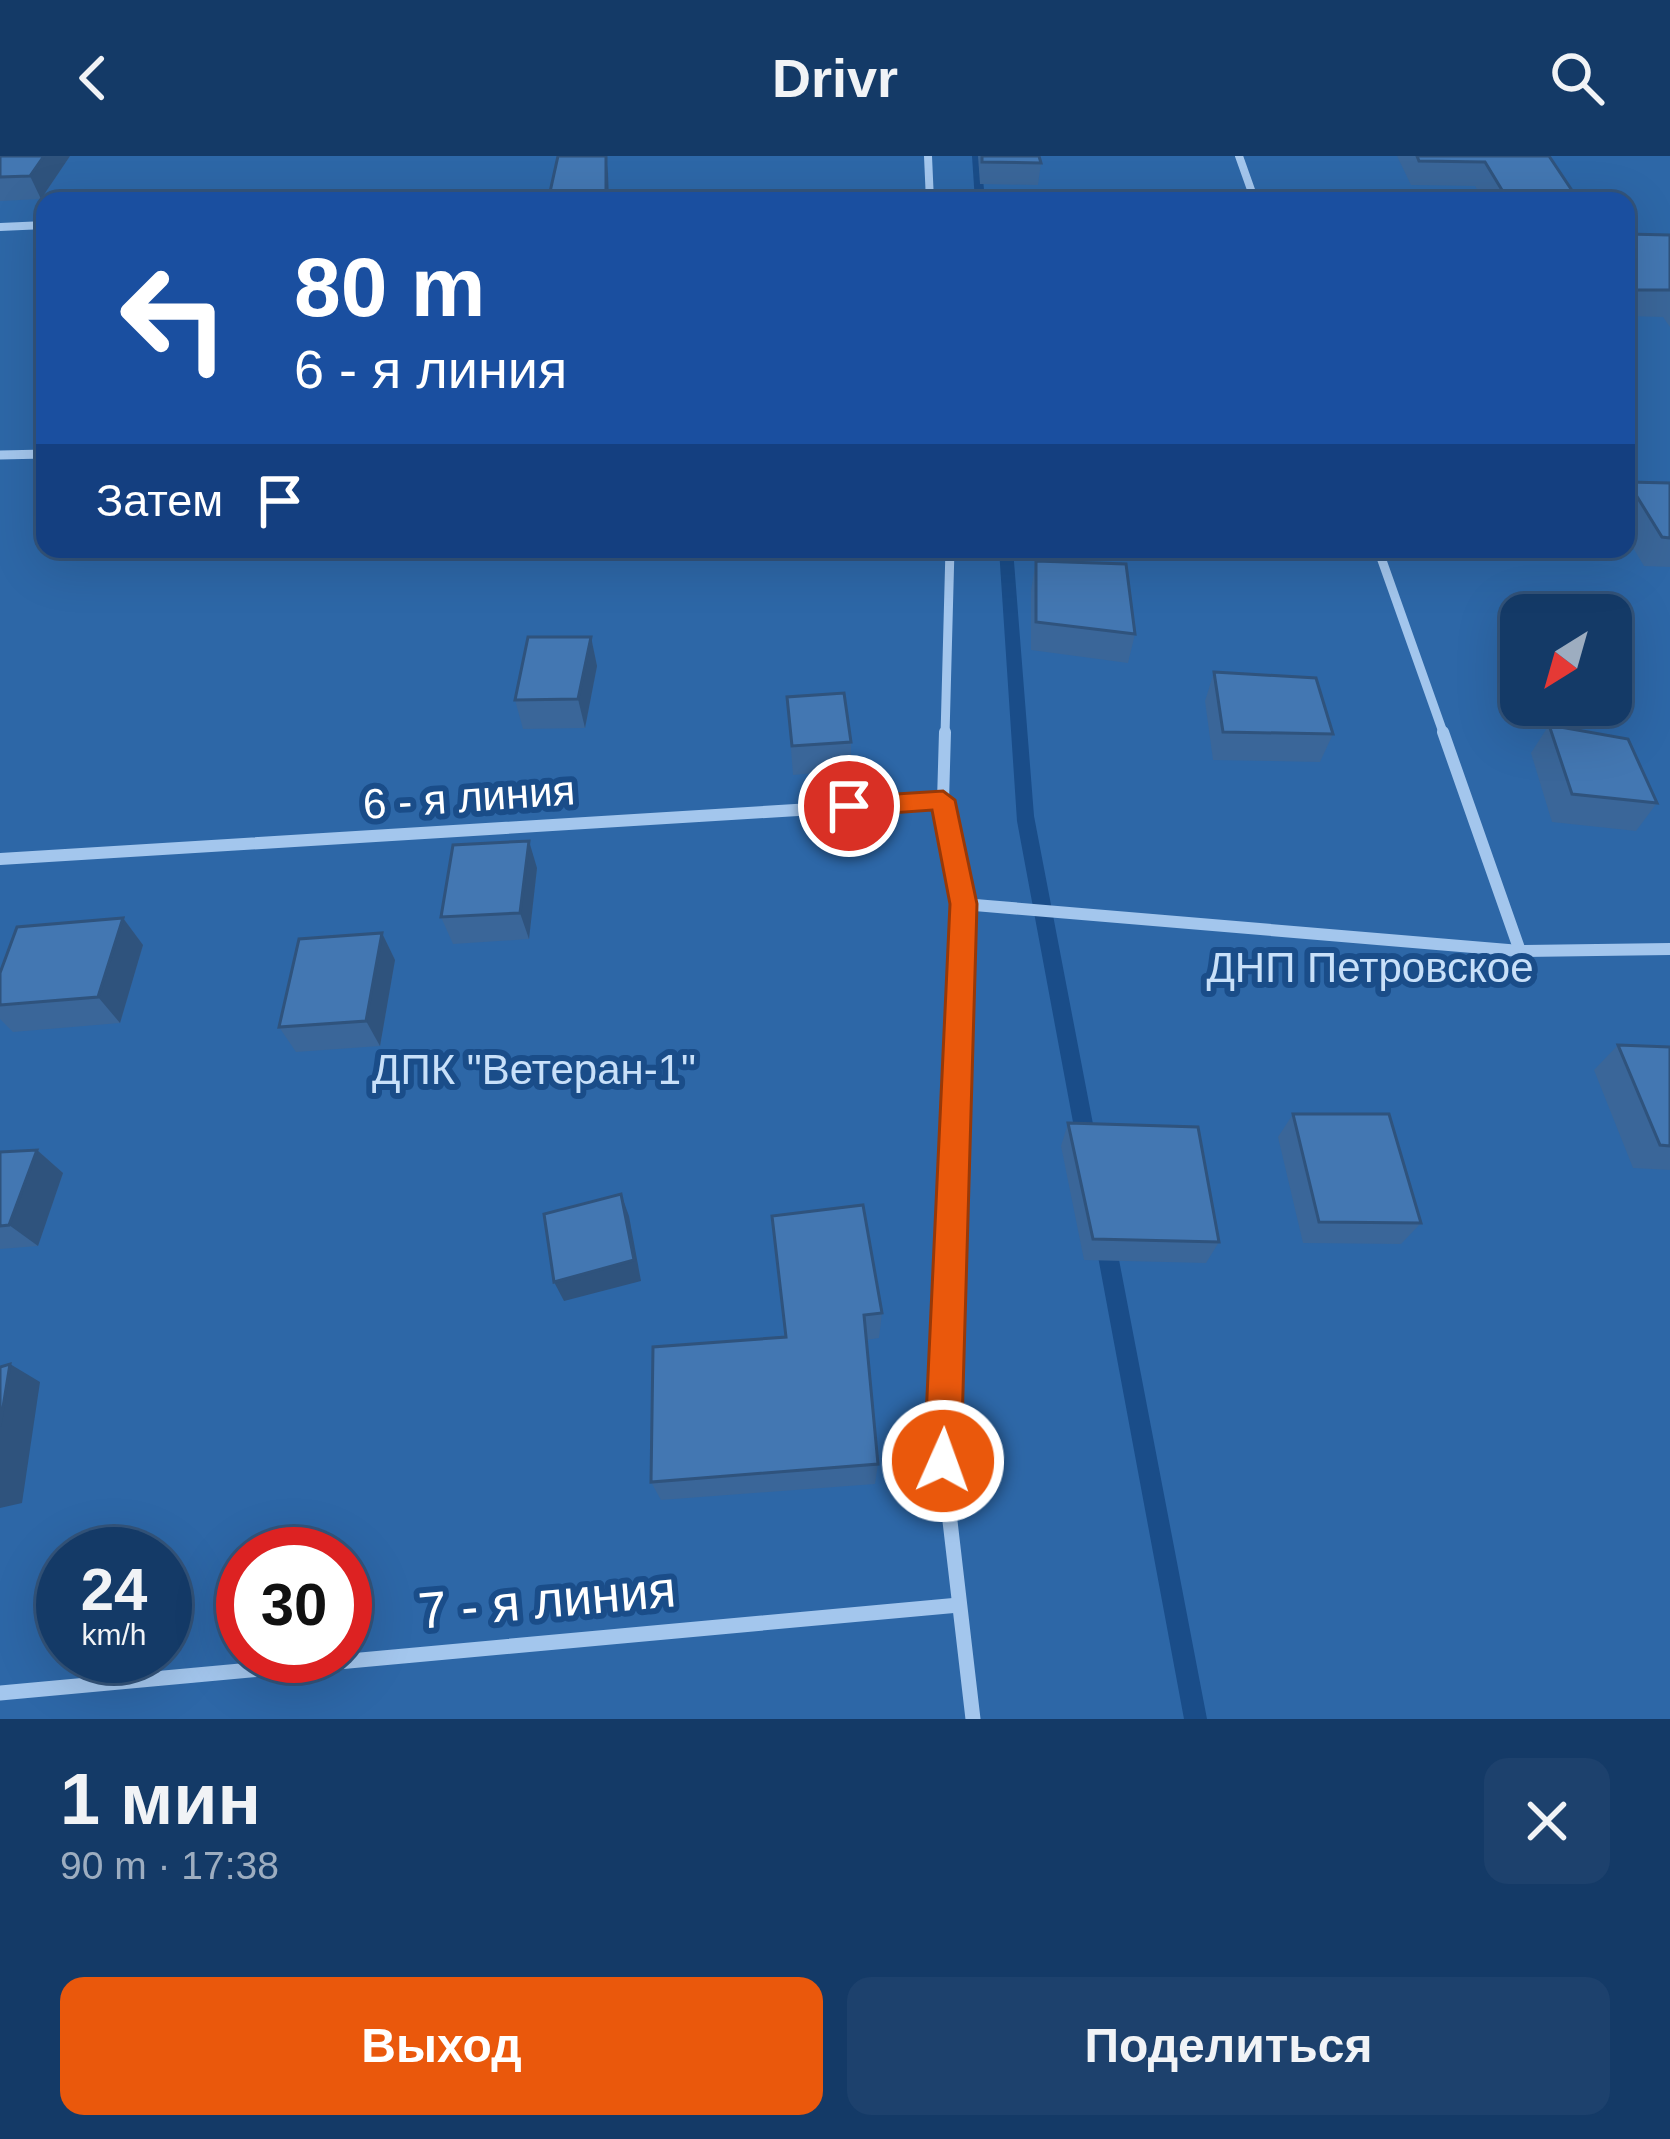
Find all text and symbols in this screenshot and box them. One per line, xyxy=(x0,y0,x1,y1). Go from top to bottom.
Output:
icon: back xyxy=(60,45,126,111)
icon: search xyxy=(1544,45,1610,111)
text: Drivr xyxy=(772,48,898,108)
icon: left xyxy=(96,240,252,396)
text: 80 m xyxy=(294,240,485,334)
text: 6 - я линия xyxy=(294,339,567,399)
icon: arrive xyxy=(247,468,313,534)
text: Затем xyxy=(96,475,223,526)
north arrow xyxy=(1500,594,1632,726)
map controls xyxy=(1500,594,1632,726)
pin xyxy=(798,755,900,857)
street label: 6 - я линия xyxy=(361,766,577,828)
icon: arrive xyxy=(816,773,882,839)
park label: ДНП Петровское xyxy=(1206,944,1534,991)
park label: ДПК "Ветеран-1" xyxy=(372,1046,696,1093)
position arrow xyxy=(880,1398,1006,1524)
speed limit sign: 30 xyxy=(216,1527,372,1683)
text: 24 xyxy=(81,1556,147,1623)
street label: 7 - я линия xyxy=(416,1560,678,1640)
text: km/h xyxy=(81,1618,147,1651)
button: close xyxy=(1484,1758,1610,1884)
text: 1 мин xyxy=(60,1759,261,1839)
text: 90 m · 17:38 xyxy=(60,1844,279,1887)
button: Выход xyxy=(60,1977,823,2115)
button: Поделиться xyxy=(847,1977,1610,2115)

